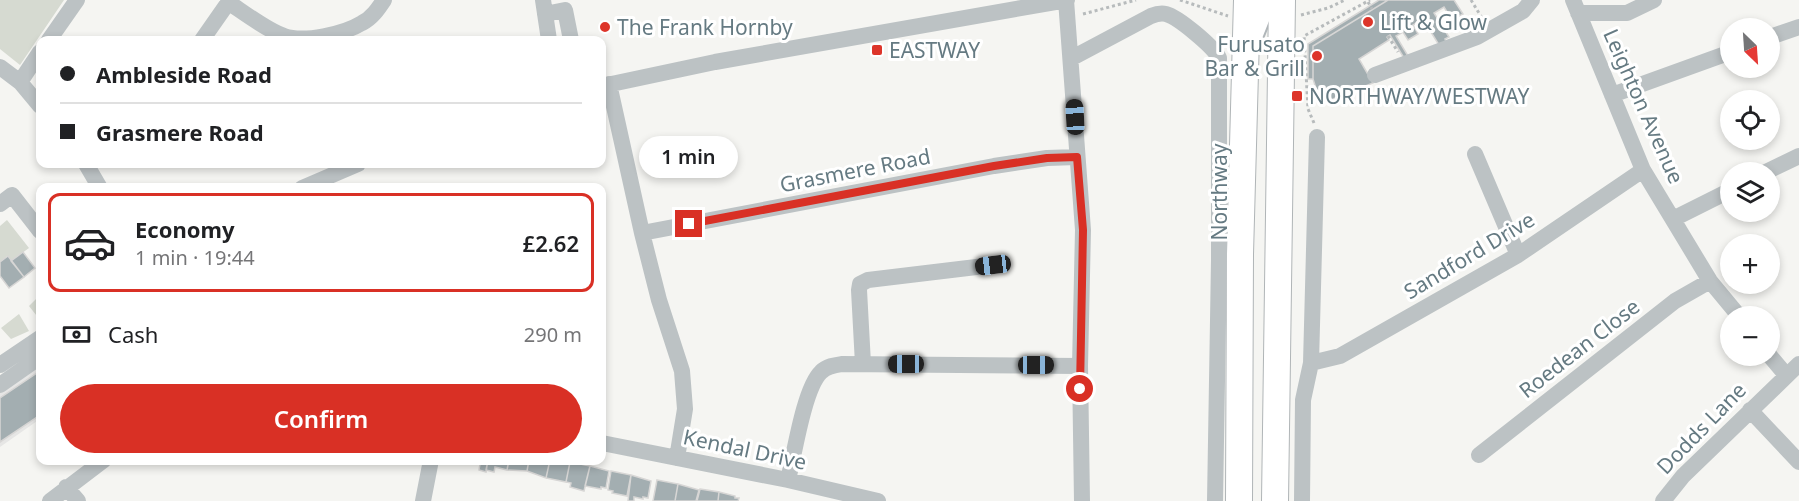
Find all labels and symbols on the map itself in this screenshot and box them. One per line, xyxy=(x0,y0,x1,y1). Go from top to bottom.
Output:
place label: Lift & Glow xyxy=(1380,8,1488,36)
place label: The Frank Hornby xyxy=(617,13,793,41)
marker: Lift & Glow xyxy=(1361,15,1375,29)
north arrow xyxy=(1720,18,1780,78)
marker: The Frank Hornby xyxy=(598,20,612,34)
street label: Leighton Avenue xyxy=(1597,24,1691,188)
place label: Furusato Bar & Grill xyxy=(1204,30,1305,82)
place label: EASTWAY xyxy=(889,36,980,64)
marker: EASTWAY xyxy=(870,43,884,57)
marker: Furusato Bar & Grill xyxy=(1310,49,1324,63)
place label: NORTHWAY/WESTWAY xyxy=(1309,82,1529,110)
marker: NORTHWAY/WESTWAY xyxy=(1290,89,1304,103)
car xyxy=(1065,99,1085,135)
callout: 1 min xyxy=(640,137,738,179)
street label: Grasmere Road xyxy=(777,142,933,198)
street label: Northway xyxy=(1205,143,1233,240)
street label: Sandford Drive xyxy=(1398,205,1540,305)
route end xyxy=(675,210,702,237)
car xyxy=(974,254,1012,276)
street label: Roedean Close xyxy=(1513,292,1645,404)
car xyxy=(888,355,924,373)
car xyxy=(1018,356,1054,374)
route start xyxy=(1066,375,1093,402)
street label: Dodds Lane xyxy=(1650,376,1752,480)
street label: Kendal Drive xyxy=(681,422,809,476)

